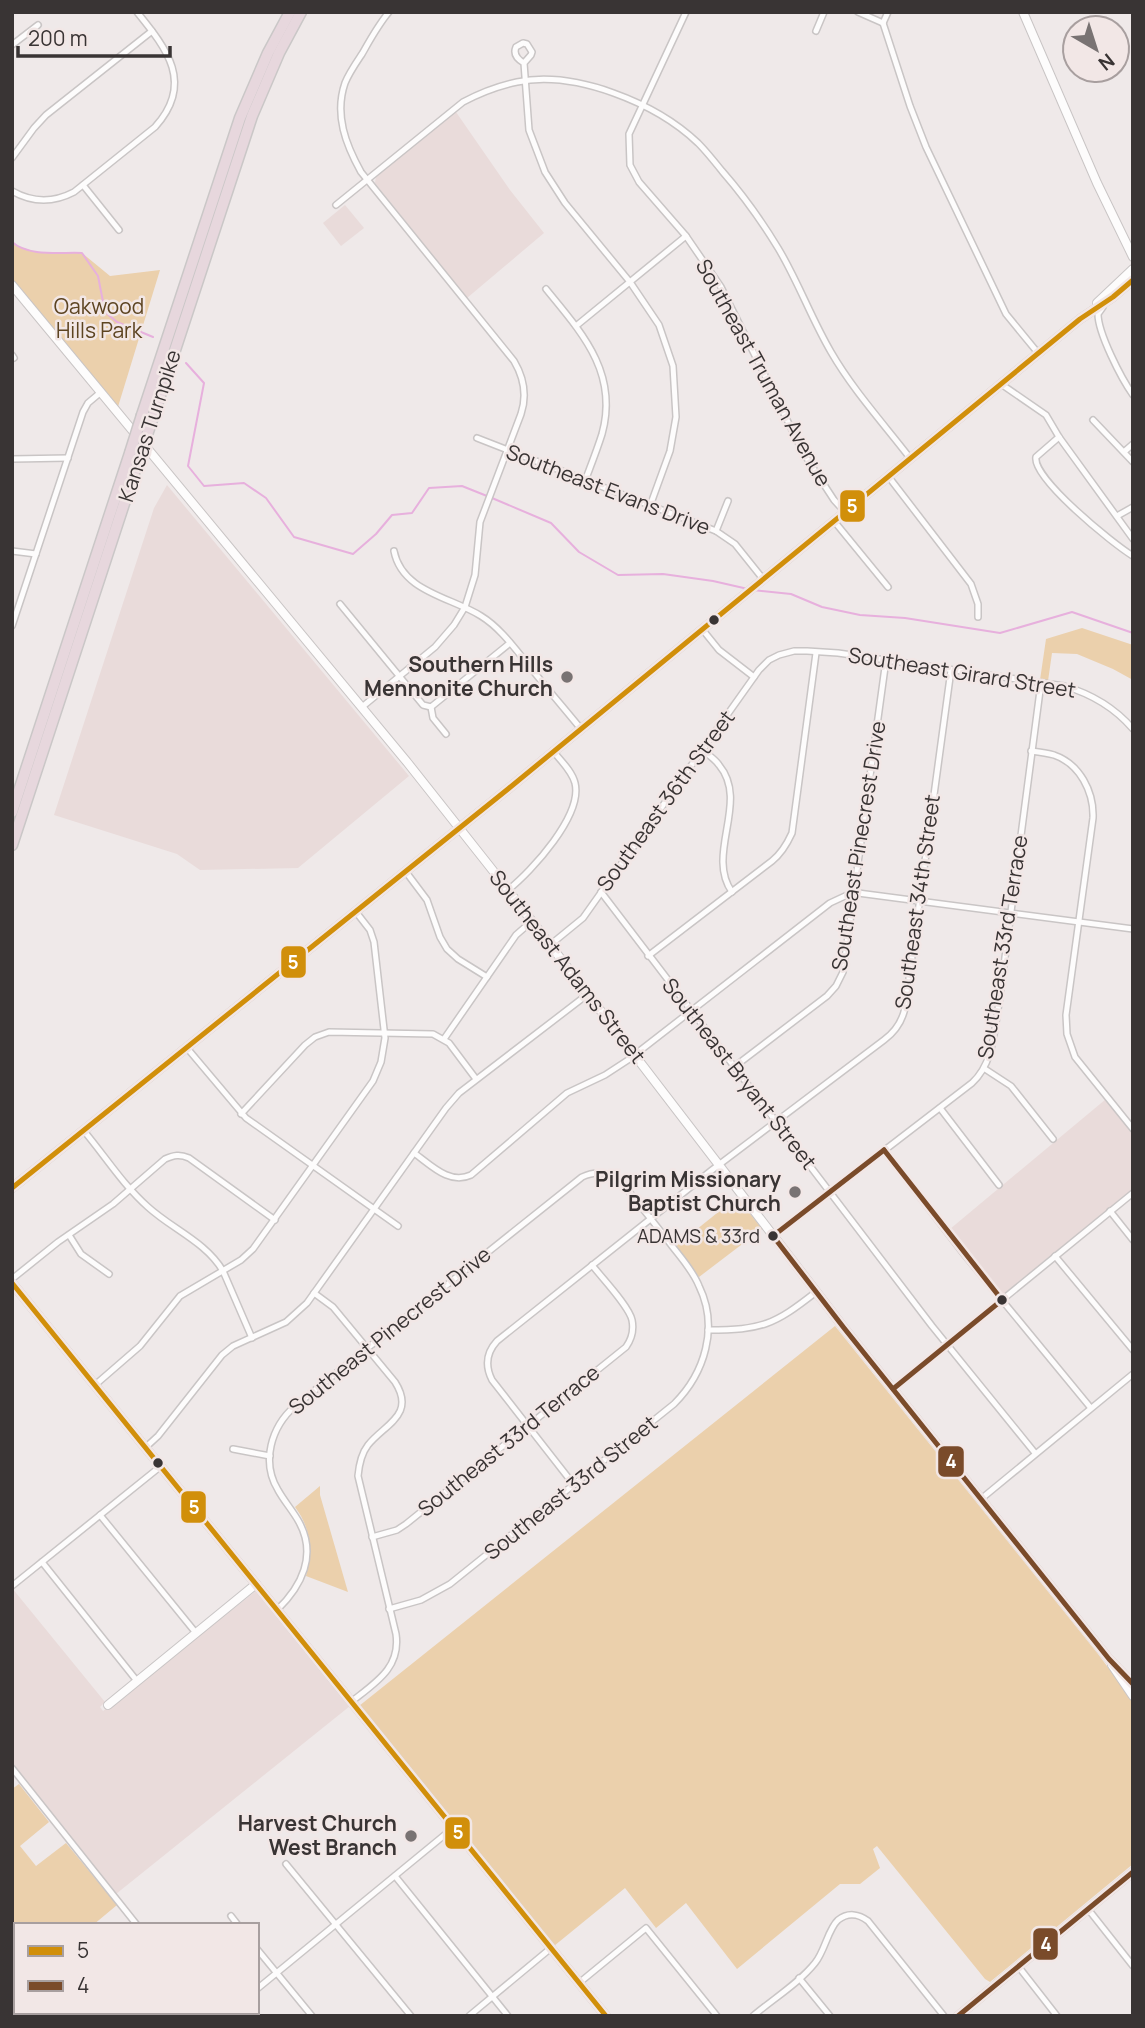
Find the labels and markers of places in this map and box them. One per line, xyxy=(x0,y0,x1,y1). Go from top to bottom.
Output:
unlabelled marker xyxy=(707,613,721,627)
place label: Southern Hills Mennonite Church xyxy=(364,650,553,702)
marker: Southern Hills Mennonite Church xyxy=(559,669,575,685)
place label: Pilgrim Missionary Baptist Church xyxy=(595,1165,781,1217)
marker: Pilgrim Missionary Baptist Church xyxy=(787,1184,803,1200)
place label: ADAMS & 33rd xyxy=(637,1223,760,1249)
marker: ADAMS & 33rd xyxy=(766,1229,780,1243)
unlabelled marker xyxy=(995,1293,1009,1307)
unlabelled marker xyxy=(151,1456,165,1470)
place label: Harvest Church West Branch xyxy=(238,1809,397,1861)
marker: Harvest Church West Branch xyxy=(403,1828,419,1844)

